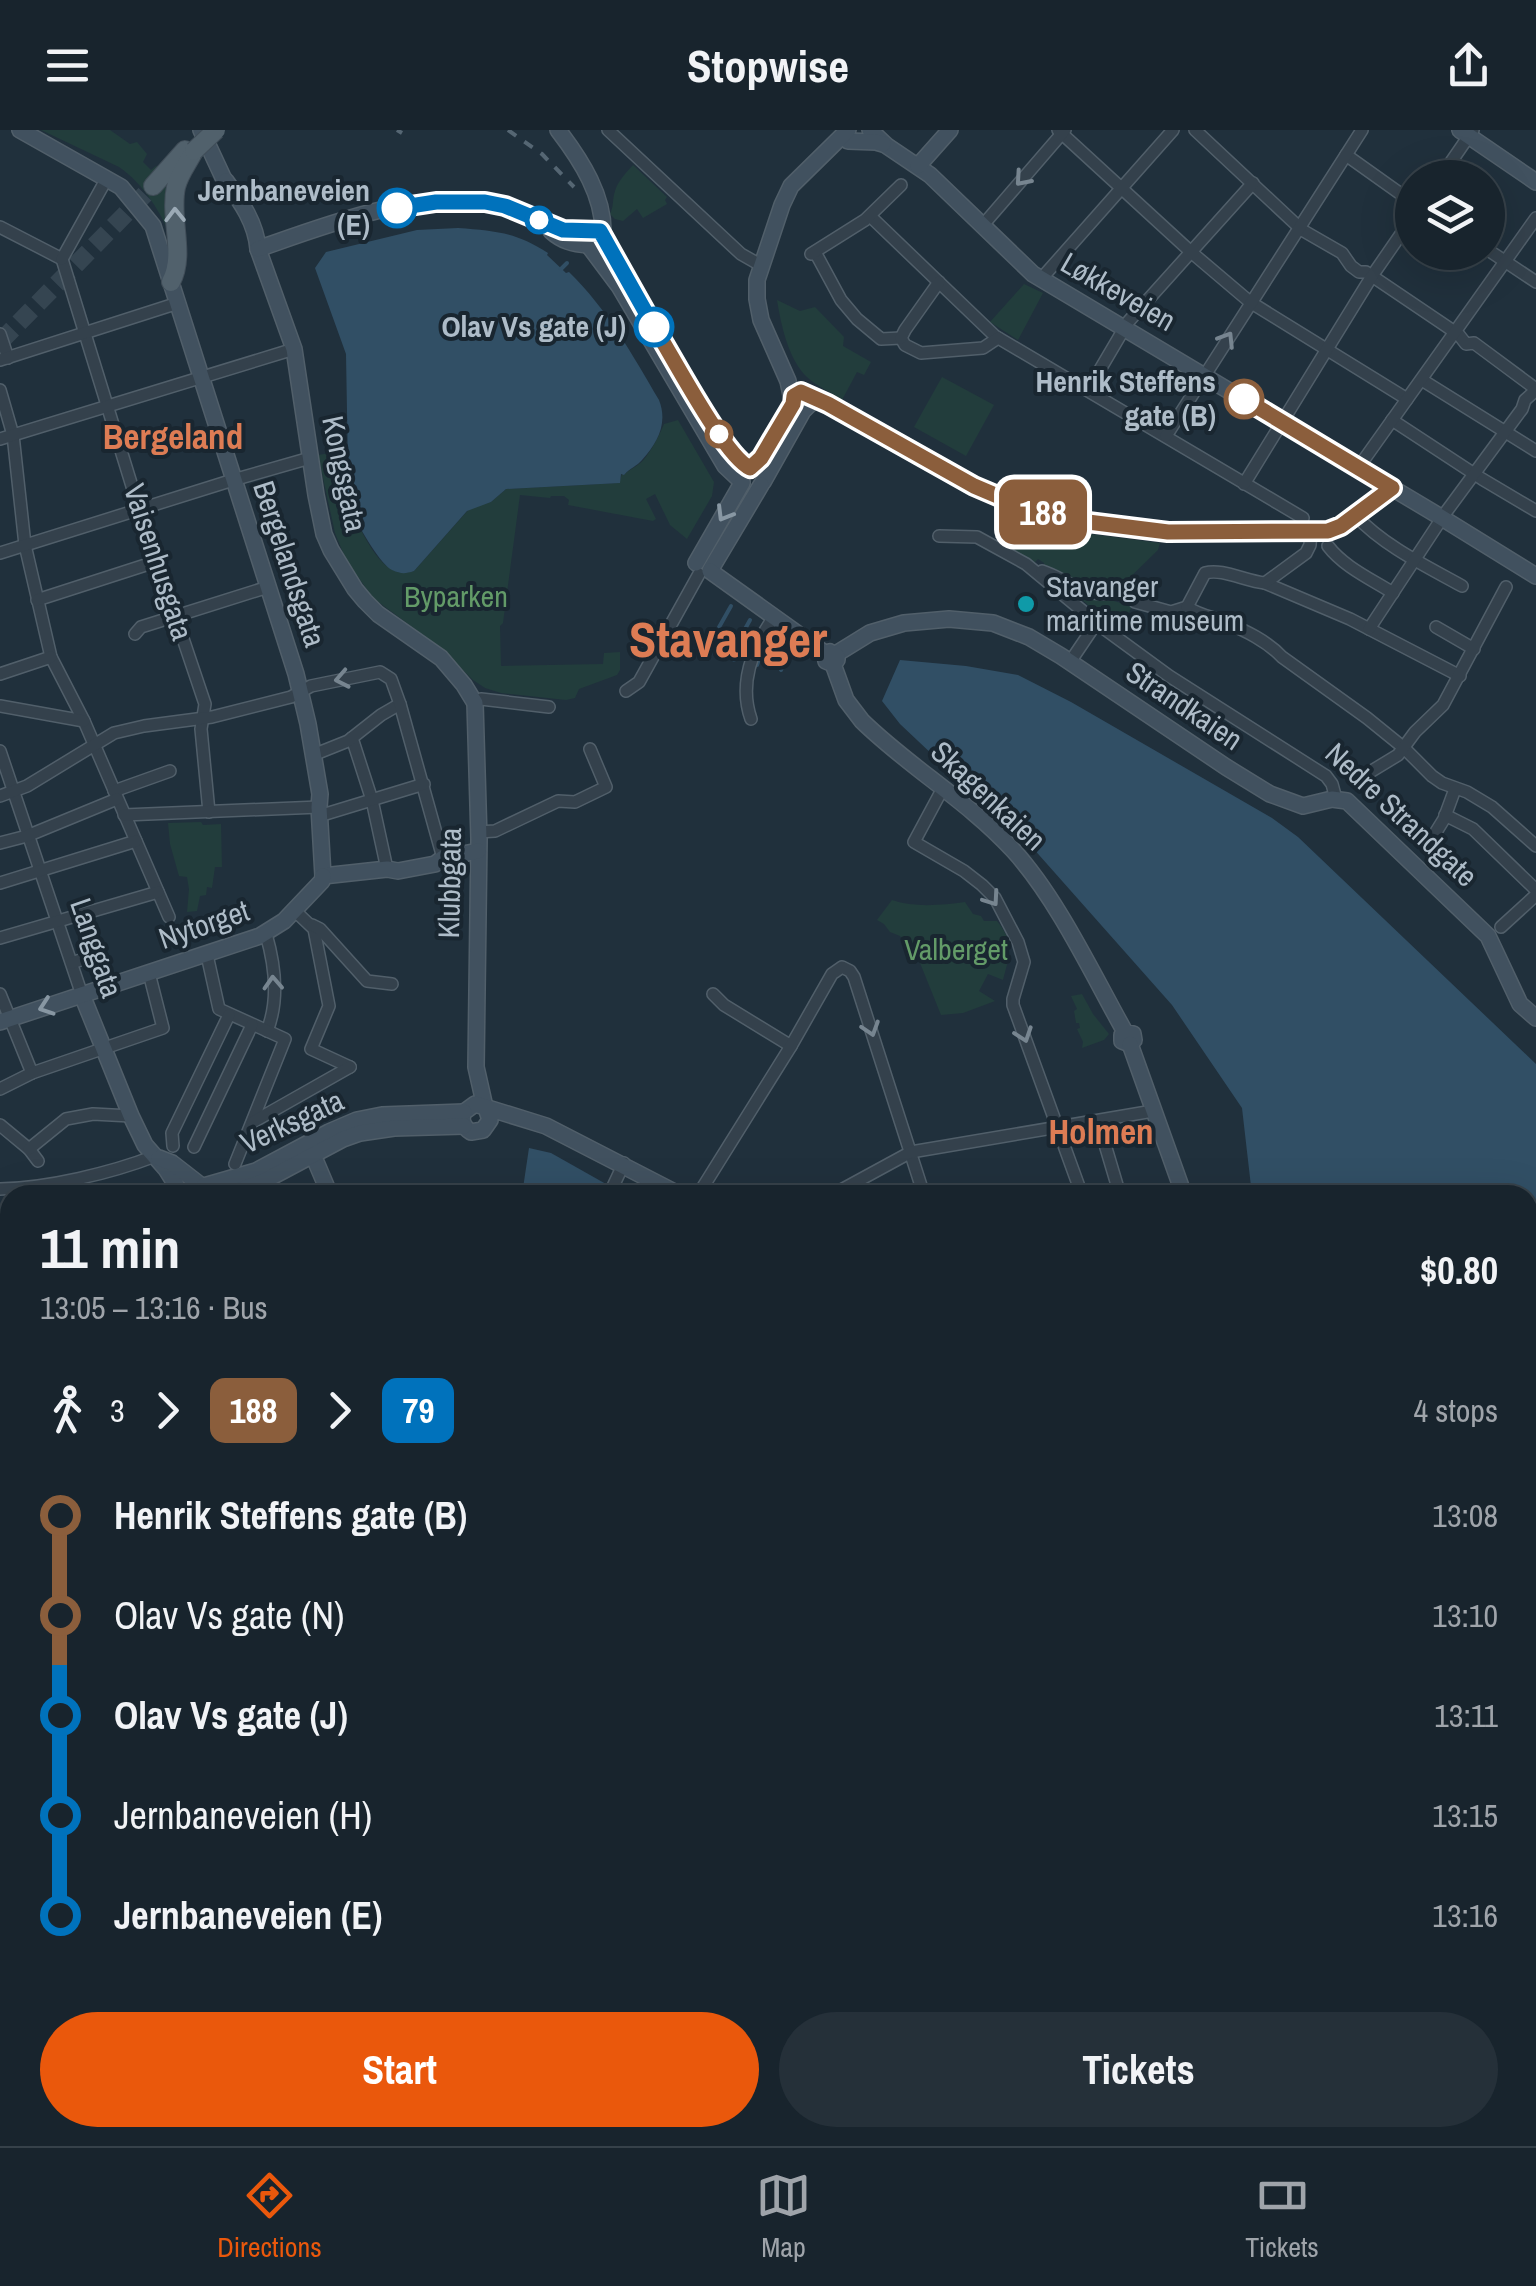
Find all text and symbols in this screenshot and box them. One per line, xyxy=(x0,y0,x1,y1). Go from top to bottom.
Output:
text: Stopwise xyxy=(687,35,849,96)
icon: menu xyxy=(40,38,95,93)
icon: share xyxy=(1441,38,1496,93)
map controls xyxy=(1395,160,1505,270)
button: layers xyxy=(1395,160,1505,270)
one-way arrow xyxy=(1016,168,1034,186)
place label: Jernbaneveien (E) xyxy=(198,170,370,244)
marker: Jernbaneveien (E) xyxy=(378,189,416,227)
one-way arrow xyxy=(164,207,186,222)
unlabelled marker xyxy=(526,207,552,233)
street label: Løkkeveien xyxy=(1054,242,1183,340)
place label: Olav Vs gate (J) xyxy=(441,306,626,346)
marker: Olav Vs gate (J) xyxy=(635,308,673,346)
one-way arrow xyxy=(1214,332,1233,350)
place label: Henrik Steffens gate (B) xyxy=(1036,361,1216,435)
marker: Henrik Steffens gate (B) xyxy=(1225,380,1263,418)
street label: Kongsgata xyxy=(313,412,377,536)
district label: Bergeland xyxy=(103,413,243,460)
unlabelled marker xyxy=(706,421,732,447)
street label: Bergelandsgata xyxy=(244,476,336,652)
street label: Vaisenhusgata xyxy=(115,478,203,645)
line badge: 188 xyxy=(986,480,1100,544)
text: 188 xyxy=(1019,489,1067,536)
one-way arrow xyxy=(717,503,736,521)
place label: Stavanger maritime museum xyxy=(1046,566,1244,640)
park label: Byparken xyxy=(404,576,508,616)
marker: Stavanger maritime museum xyxy=(1015,593,1037,615)
district label: Stavanger xyxy=(629,605,827,673)
street label: Strandkaien xyxy=(1118,651,1251,759)
one-way arrow xyxy=(334,668,351,689)
street label: Skagenkaien xyxy=(923,732,1055,859)
street label: Nedre Strandgate xyxy=(1317,733,1486,895)
street label: Klubbgata xyxy=(428,827,470,939)
one-way arrow xyxy=(980,888,998,906)
street label: Nytorget xyxy=(153,890,254,958)
street label: Langgata xyxy=(61,893,133,1003)
park label: Valberget xyxy=(904,929,1008,969)
one-way arrow xyxy=(263,974,284,990)
one-way arrow xyxy=(39,995,56,1015)
one-way arrow xyxy=(859,1020,879,1037)
one-way arrow xyxy=(1012,1025,1033,1042)
street label: Verksgata xyxy=(234,1080,350,1162)
district label: Holmen xyxy=(1048,1108,1154,1155)
text: 11 min xyxy=(40,1211,180,1285)
text: $0.80 xyxy=(1420,1245,1498,1296)
text: 13:05 – 13:16 · Bus xyxy=(40,1286,268,1329)
icon: walk xyxy=(40,1383,95,1438)
icon: forward xyxy=(140,1383,195,1438)
icon: forward xyxy=(312,1383,367,1438)
text: 188 xyxy=(230,1387,277,1434)
text: 79 xyxy=(402,1387,434,1434)
text: 3 xyxy=(110,1389,125,1432)
text: 4 stops xyxy=(1413,1389,1498,1432)
text: Henrik Steffens gate (B) xyxy=(114,1490,467,1541)
text: 13:08 xyxy=(1432,1494,1498,1537)
text: Olav Vs gate (N) xyxy=(114,1590,344,1641)
text: 13:10 xyxy=(1432,1594,1498,1637)
text: Olav Vs gate (J) xyxy=(114,1690,348,1741)
text: 13:11 xyxy=(1434,1694,1498,1737)
text: Jernbaneveien (H) xyxy=(114,1790,372,1841)
text: 13:15 xyxy=(1432,1794,1498,1837)
text: Jernbaneveien (E) xyxy=(114,1890,382,1941)
text: 13:16 xyxy=(1432,1894,1498,1937)
button: Start xyxy=(40,2012,759,2127)
button: Tickets xyxy=(779,2012,1498,2127)
tab: Directions xyxy=(217,2168,322,2266)
tab: Map xyxy=(756,2168,811,2266)
tab: Tickets xyxy=(1245,2168,1319,2266)

